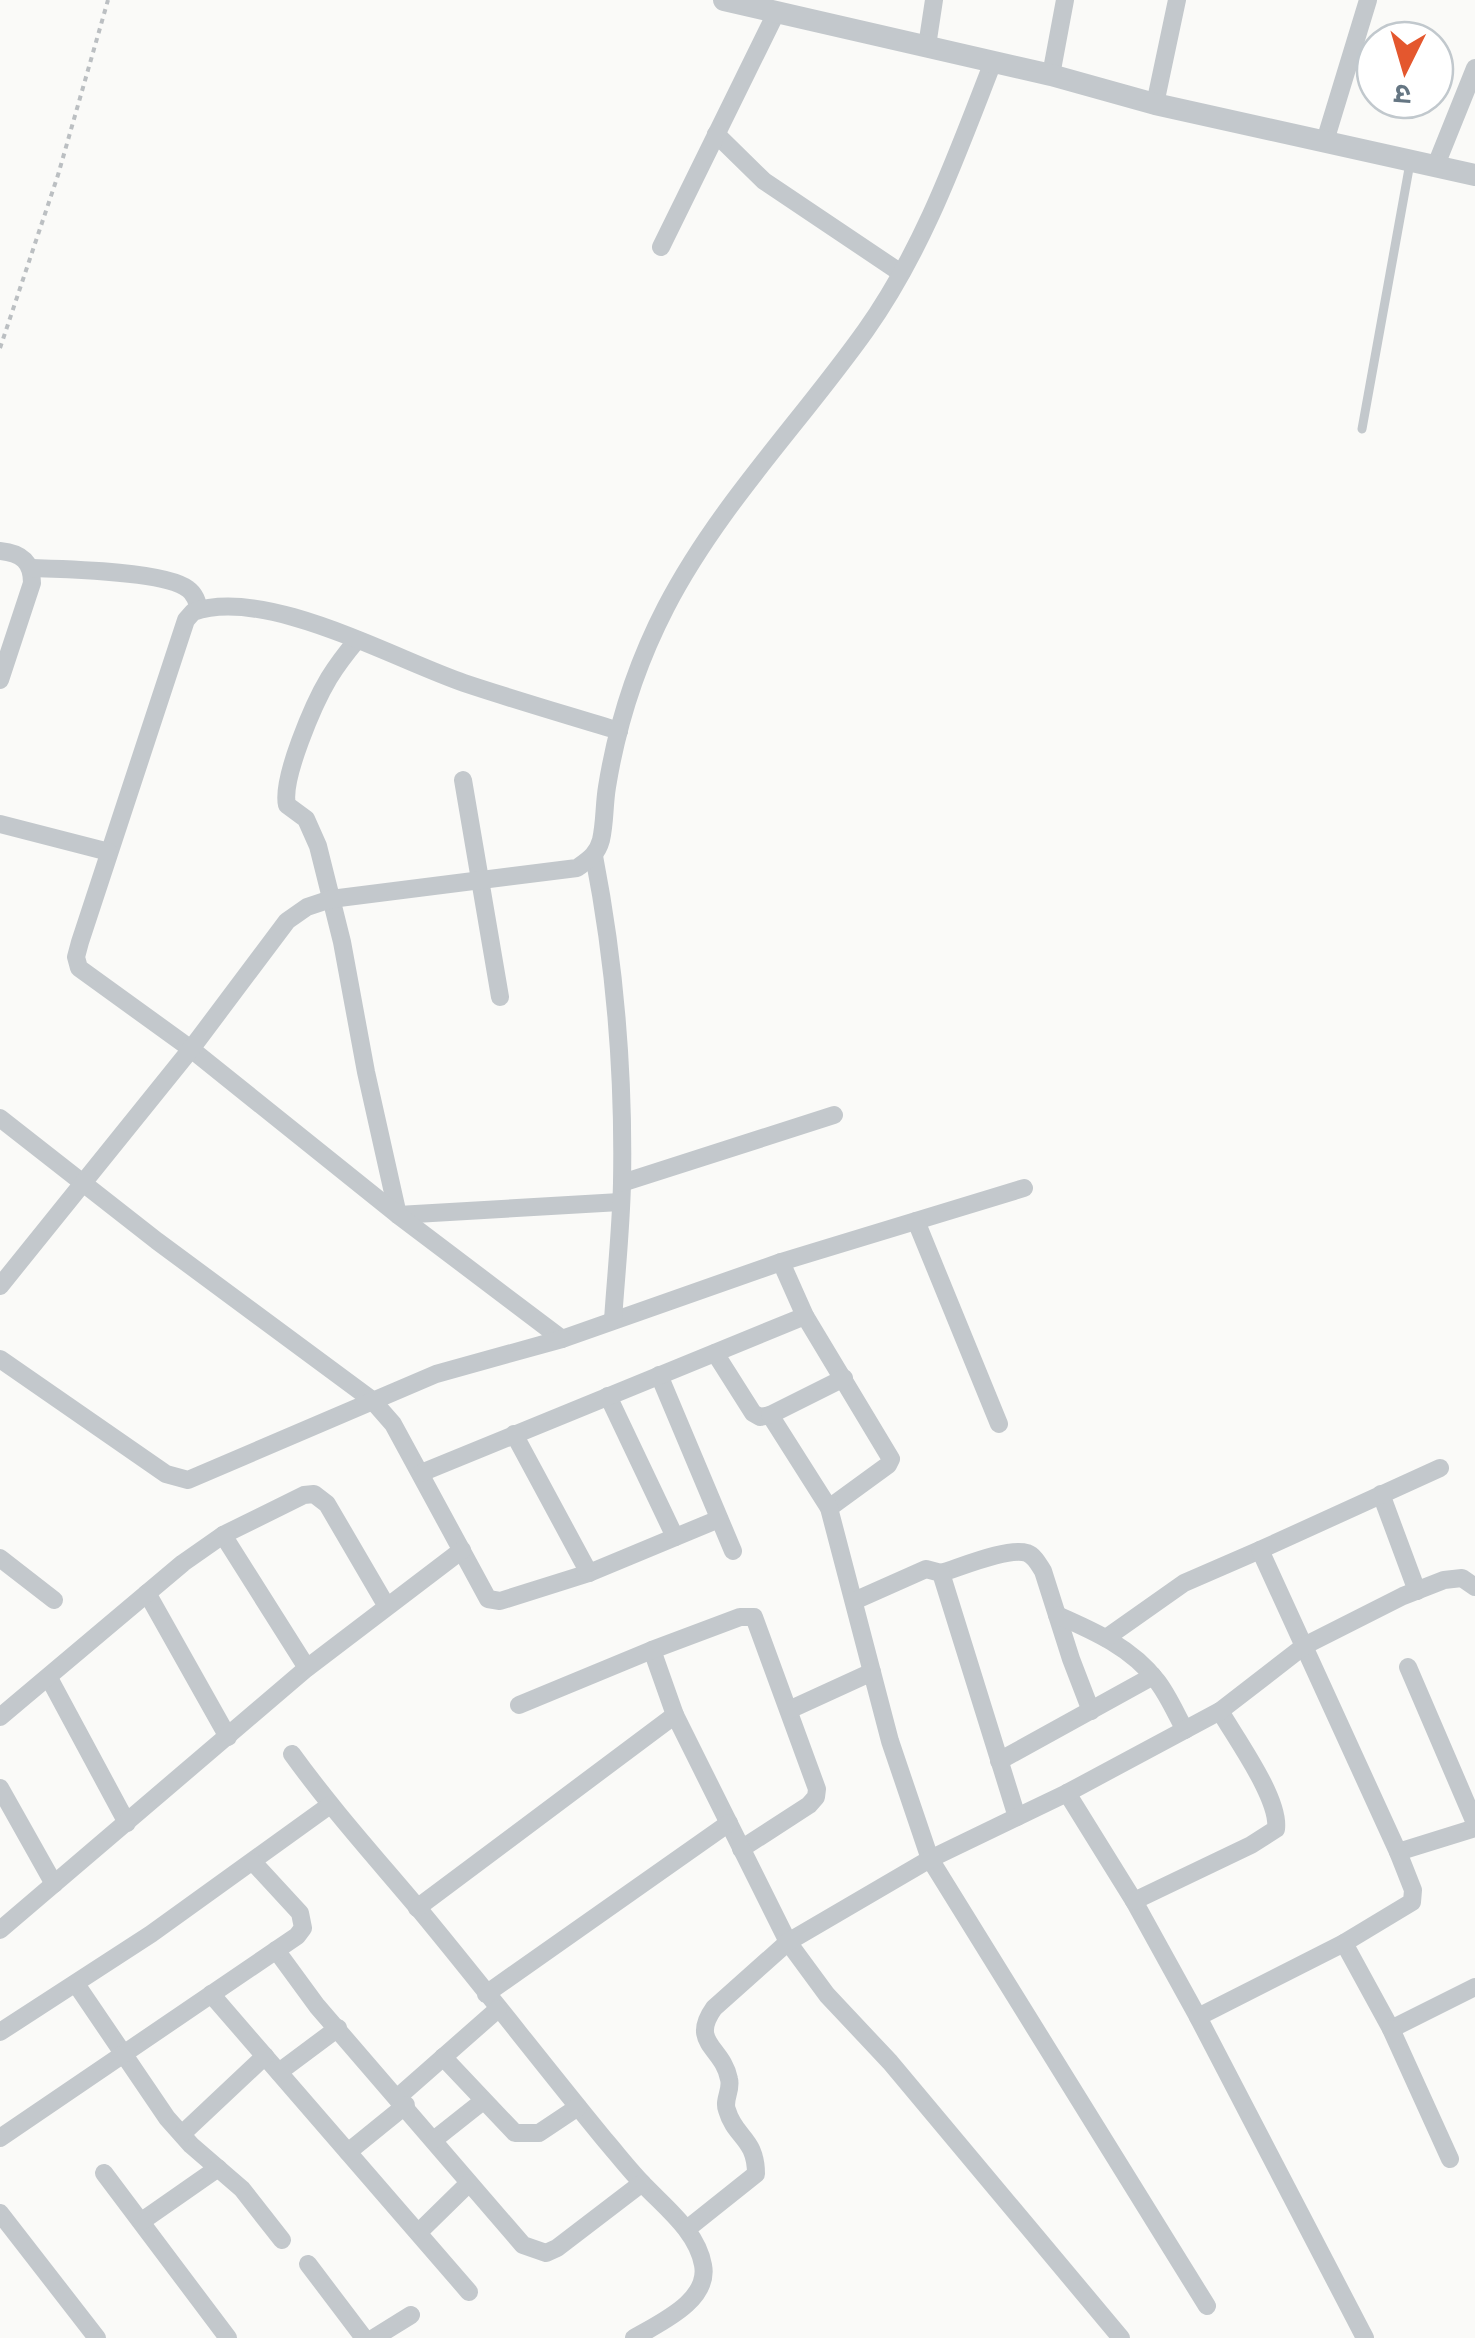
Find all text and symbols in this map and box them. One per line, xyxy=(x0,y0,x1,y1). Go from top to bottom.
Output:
north arrow xyxy=(1355,20,1455,120)
text: उ xyxy=(1393,77,1412,113)

